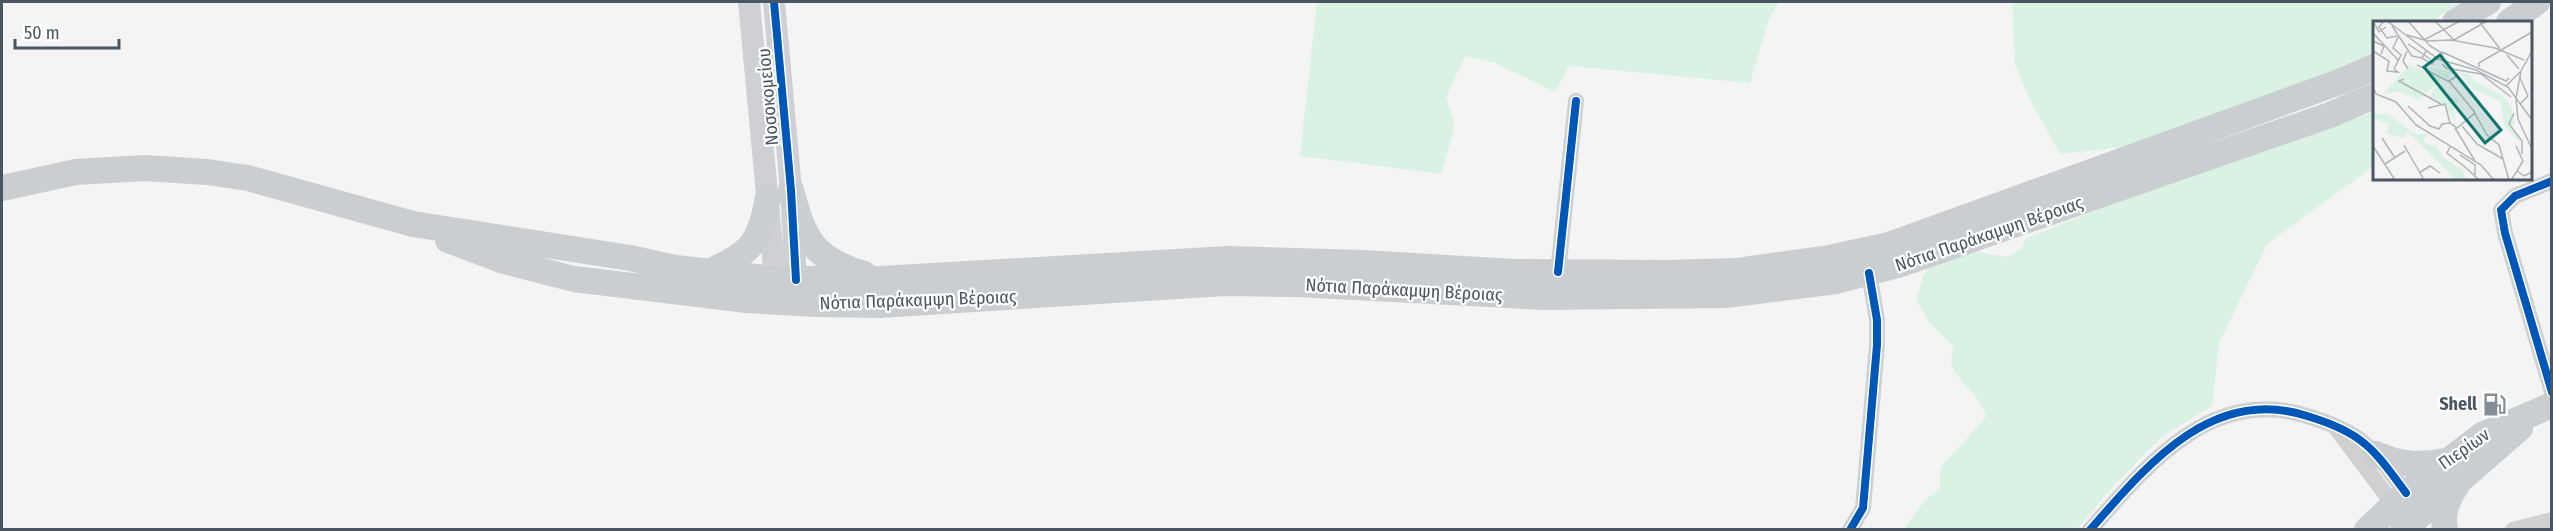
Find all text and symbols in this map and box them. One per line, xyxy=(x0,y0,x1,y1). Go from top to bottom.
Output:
scale bar xyxy=(15,12,118,50)
inset map xyxy=(2373,21,2532,180)
text: 50 m xyxy=(24,22,60,44)
street label: Νοσοκομείου xyxy=(753,47,783,147)
street label: Νότια Παράκαμψη Βέροιας xyxy=(1892,191,2086,276)
street label: Νότια Παράκαμψη Βέροιας xyxy=(1305,274,1503,306)
street label: Νότια Παράκαμψη Βέροιας xyxy=(819,286,1017,314)
fuel station icon: Shell xyxy=(2482,391,2508,417)
place label: Shell xyxy=(2439,393,2477,415)
street label: Πιερίων xyxy=(2434,423,2494,474)

